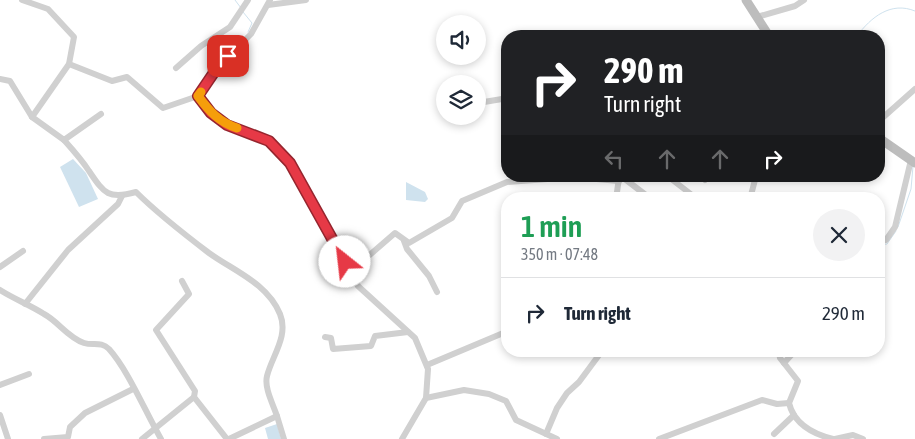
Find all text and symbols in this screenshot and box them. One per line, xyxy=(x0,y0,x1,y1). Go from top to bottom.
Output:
map controls xyxy=(436,15,486,125)
button: sound xyxy=(436,15,486,65)
pin xyxy=(207,35,249,77)
icon: arrive xyxy=(214,42,242,70)
icon: right xyxy=(521,50,586,115)
text: 290 m xyxy=(604,50,683,90)
button: layers xyxy=(436,75,486,125)
text: Turn right xyxy=(604,91,681,117)
icon: left xyxy=(600,145,628,173)
icon: ahead xyxy=(653,145,681,173)
icon: ahead xyxy=(706,145,734,173)
icon: right xyxy=(759,145,787,173)
text: 1 min xyxy=(521,209,582,243)
button: close xyxy=(813,209,865,261)
position arrow xyxy=(318,235,370,287)
text: 350 m · 07:48 xyxy=(521,245,598,263)
icon: right xyxy=(521,299,549,327)
text: Turn right xyxy=(564,302,631,324)
text: 290 m xyxy=(822,302,865,324)

